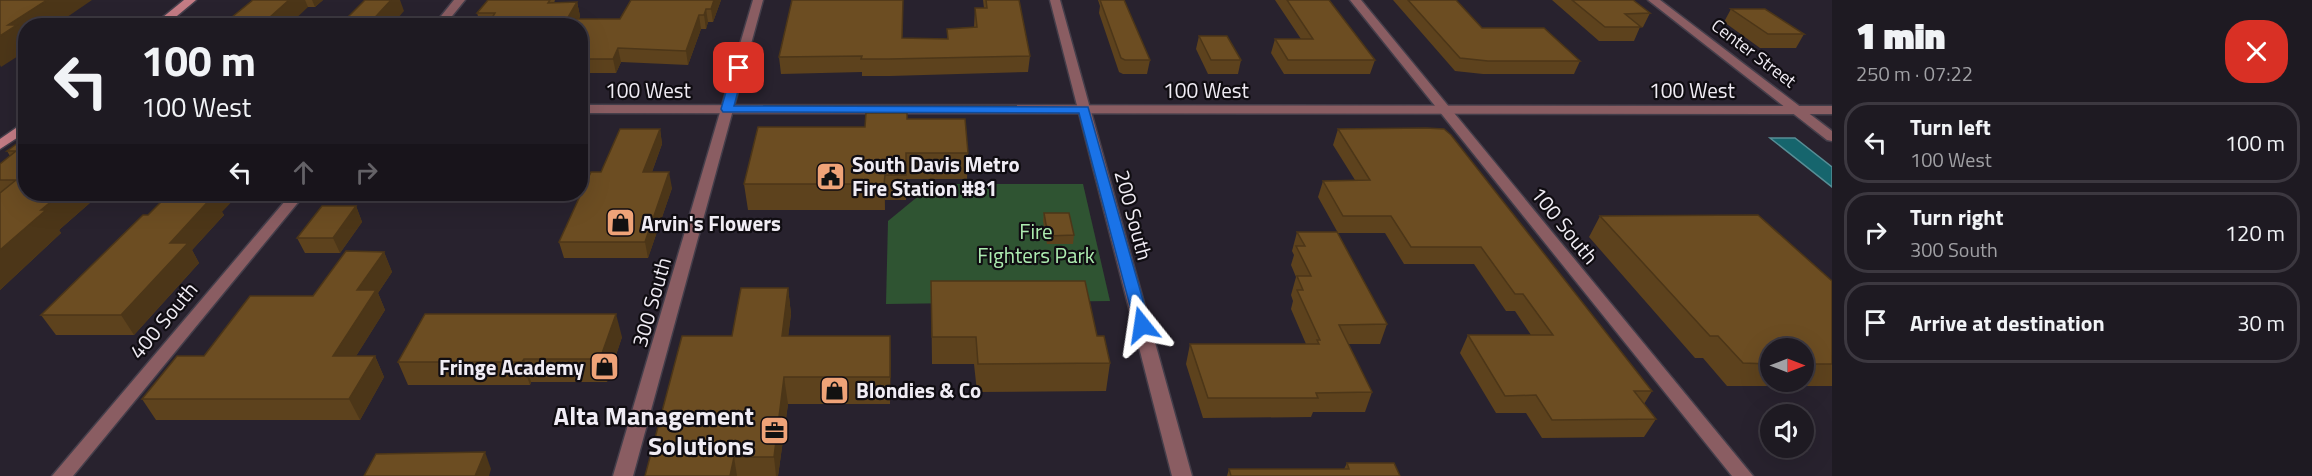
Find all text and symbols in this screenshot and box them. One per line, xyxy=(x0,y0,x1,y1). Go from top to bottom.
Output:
text: 1 min xyxy=(1856,8,1945,63)
street label: Center Street xyxy=(1706,12,1803,94)
button: close xyxy=(2225,20,2288,83)
text: 100 m xyxy=(141,28,256,92)
icon: left xyxy=(42,42,120,120)
pin xyxy=(713,42,764,93)
icon: arrive xyxy=(722,51,755,84)
text: 250 m · 07:22 xyxy=(1856,58,1973,89)
street label: 100 West xyxy=(605,74,692,106)
street label: 100 West xyxy=(1163,74,1250,106)
street label: 100 West xyxy=(1649,74,1736,106)
text: 100 West xyxy=(141,86,251,127)
text: Turn left xyxy=(1910,110,1991,144)
icon: left xyxy=(1859,126,1892,159)
text: 100 m xyxy=(2225,126,2285,160)
text: 100 West xyxy=(1910,144,1992,175)
place label: South Davis Metro Fire Station #81 xyxy=(852,148,1020,204)
icon: left xyxy=(224,156,257,189)
icon: ahead xyxy=(287,156,320,189)
icon: right xyxy=(350,156,383,189)
public building icon: South Davis Metro Fire Station #81 xyxy=(815,160,847,192)
street label: 200 South xyxy=(1107,166,1161,264)
street label: 100 South xyxy=(1524,179,1606,271)
text: Turn right xyxy=(1910,200,2004,234)
shop icon: Arvin's Flowers xyxy=(604,207,636,239)
place label: Arvin's Flowers xyxy=(641,207,781,239)
park label: Fire Fighters Park xyxy=(977,215,1095,271)
icon: right xyxy=(1859,216,1892,249)
text: 120 m xyxy=(2225,216,2285,250)
text: 300 South xyxy=(1910,234,1998,265)
street label: 300 South xyxy=(623,253,679,351)
street label: 400 South xyxy=(121,274,205,366)
position arrow xyxy=(1110,293,1174,357)
icon: arrive xyxy=(1859,306,1892,339)
text: Arrive at destination xyxy=(1910,306,2105,340)
text: 30 m xyxy=(2237,306,2285,340)
north arrow xyxy=(1760,338,1814,392)
map controls xyxy=(1760,338,1814,458)
place label: Fringe Academy xyxy=(439,351,584,383)
shop icon: Fringe Academy xyxy=(589,351,621,383)
shop icon: Blondies & Co xyxy=(819,374,851,406)
place label: Blondies & Co xyxy=(856,374,981,406)
place label: Alta Management Solutions xyxy=(554,396,754,465)
button: sound xyxy=(1760,404,1814,458)
office icon: Alta Management Solutions xyxy=(759,414,791,446)

